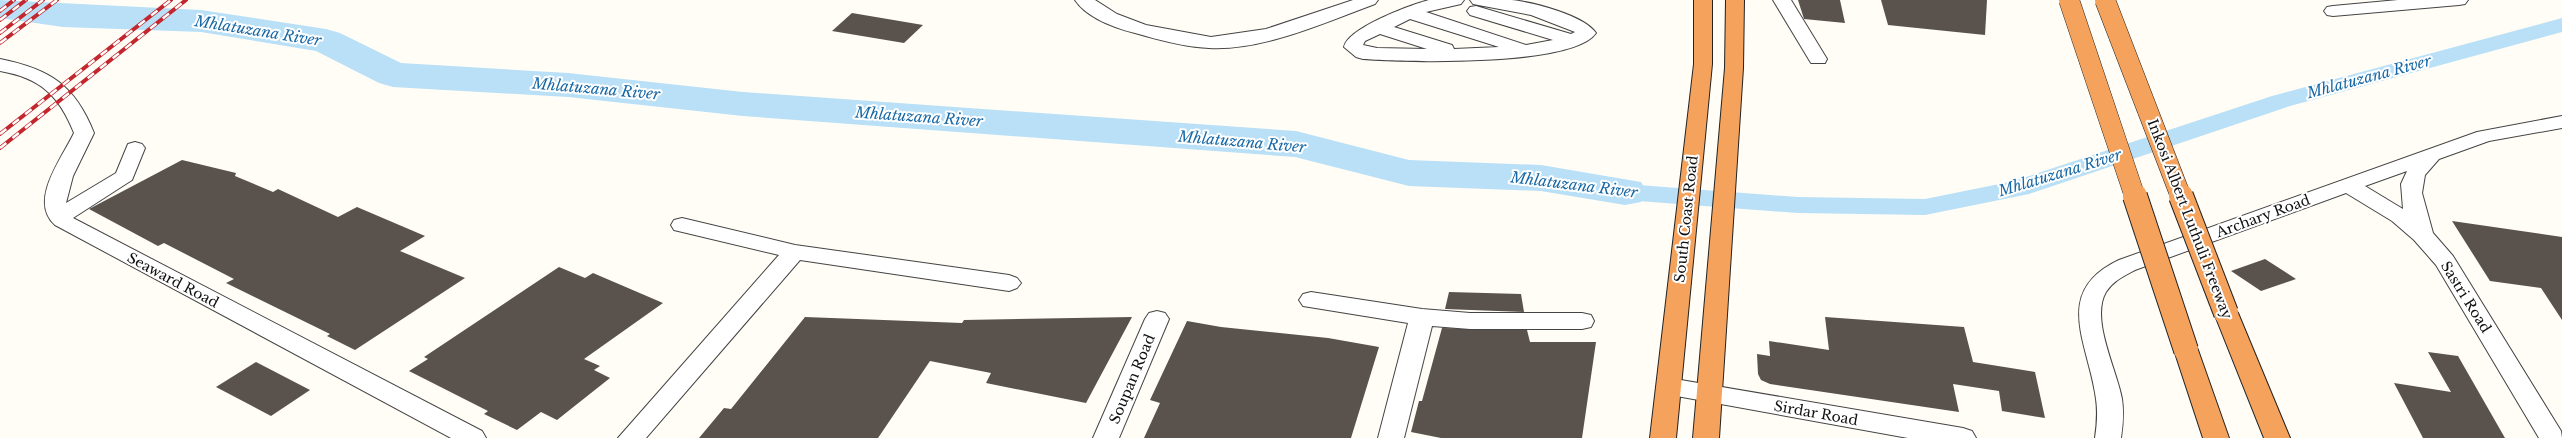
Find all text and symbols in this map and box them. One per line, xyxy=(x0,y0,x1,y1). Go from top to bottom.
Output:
water label: Mhlatuzana River xyxy=(192,11,324,50)
water label: Mhlatuzana River xyxy=(2304,50,2434,103)
water label: Mhlatuzana River xyxy=(530,73,662,104)
water label: Mhlatuzana River xyxy=(854,102,985,131)
street label: Inkosi Albert Luthuli Freeway xyxy=(2143,116,2237,322)
water label: Mhlatuzana River xyxy=(1176,126,1308,157)
water label: Mhlatuzana River xyxy=(1995,144,2125,201)
street label: South Coast Road xyxy=(1670,154,1702,283)
water label: Mhlatuzana River xyxy=(1508,167,1640,202)
street label: Archary Road xyxy=(2213,190,2313,242)
street label: Seaward Road xyxy=(124,248,222,312)
street label: Sastri Road xyxy=(2437,258,2495,337)
street label: Soupan Road xyxy=(1105,331,1159,427)
street label: Sirdar Road xyxy=(1773,397,1860,429)

